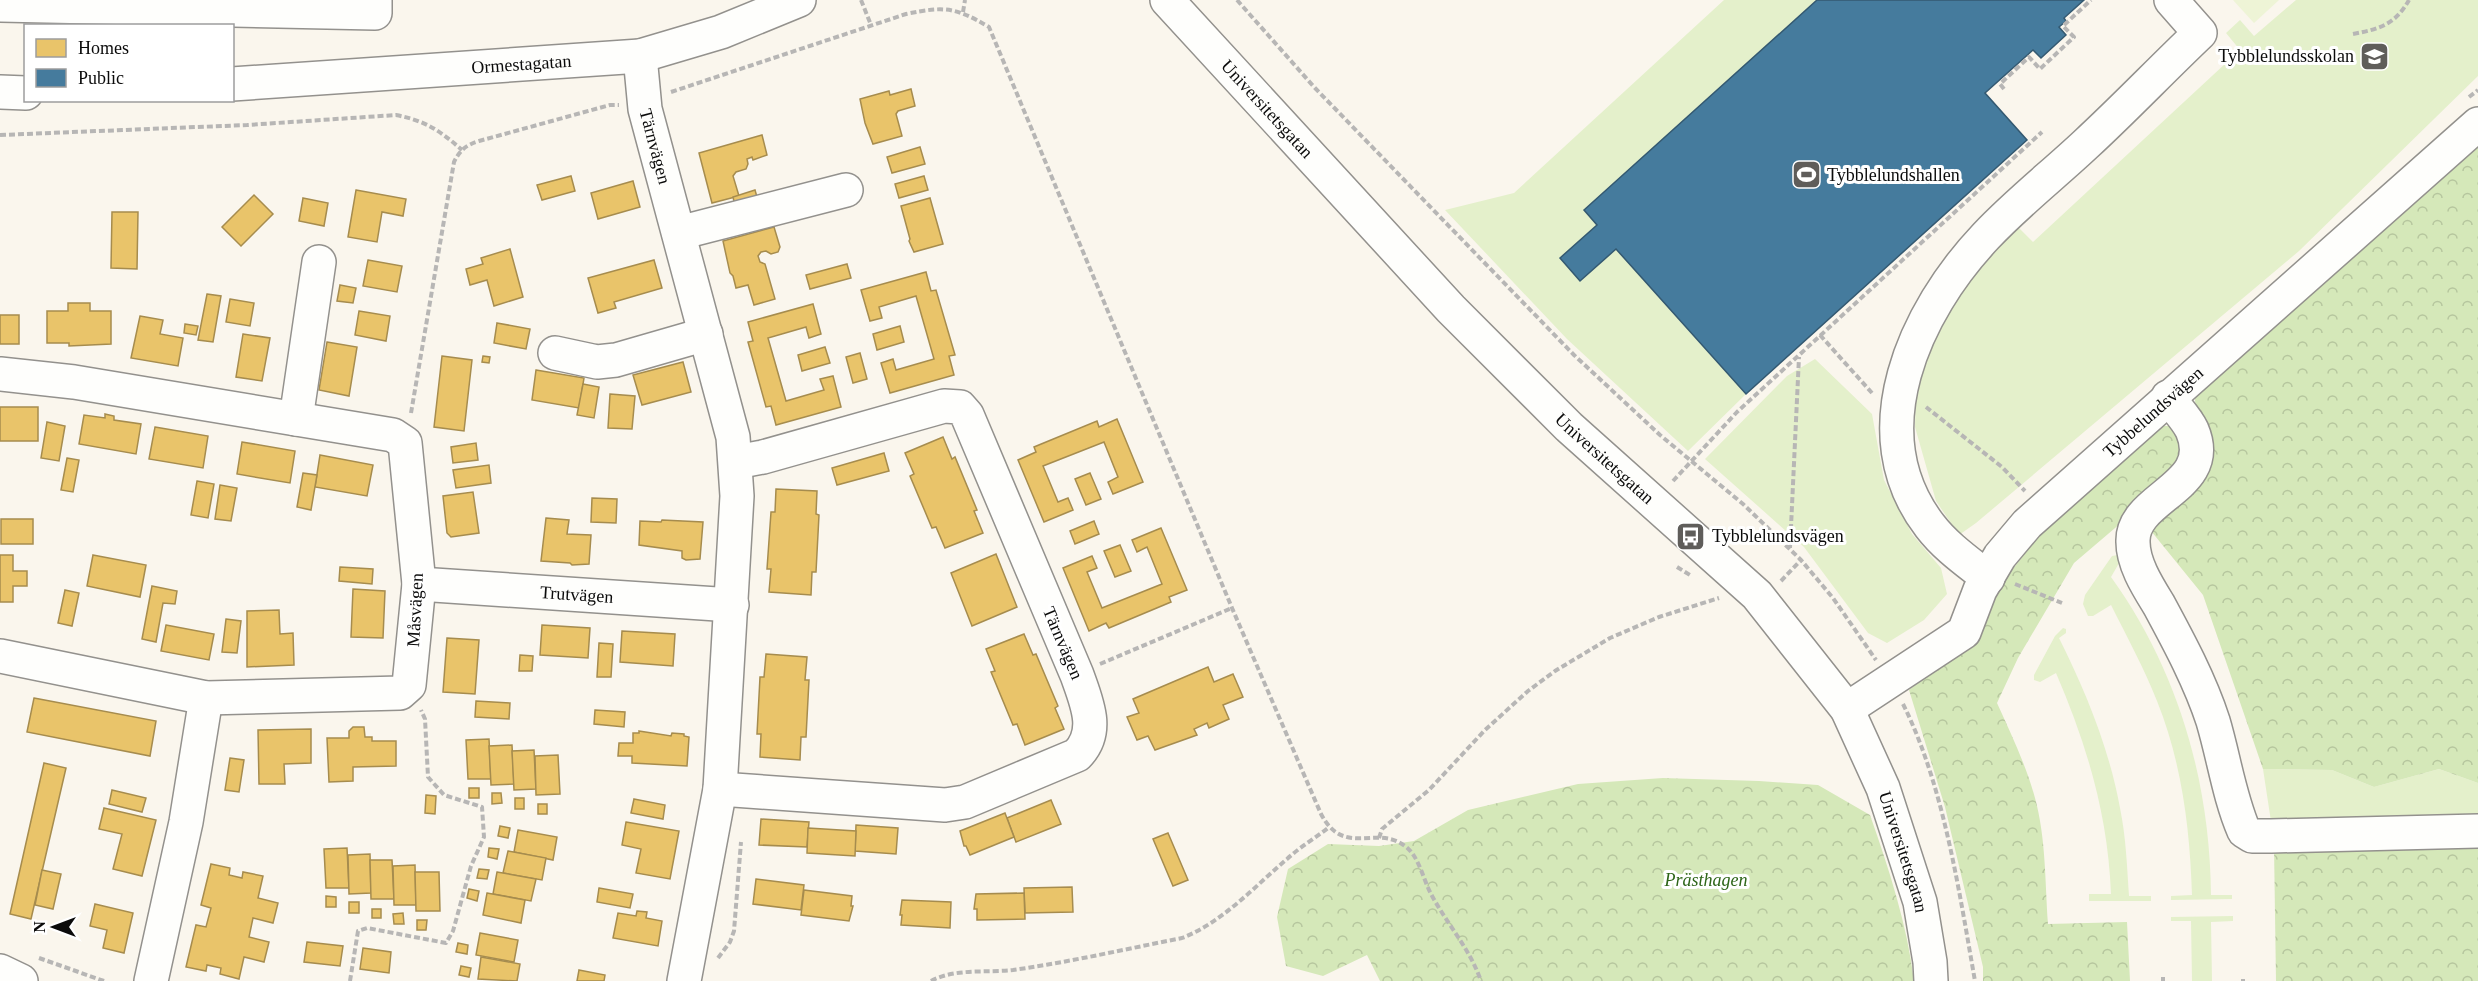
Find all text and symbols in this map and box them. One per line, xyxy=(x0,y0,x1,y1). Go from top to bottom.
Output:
legend xyxy=(24,24,234,102)
text: Homes xyxy=(78,38,129,58)
school or university icon: Tybblelundsskolan xyxy=(2359,40,2391,72)
place label: Tybblelundsskolan xyxy=(2218,46,2354,66)
street label: Ormestagatan xyxy=(471,51,572,78)
street label: Universitetsgatan xyxy=(1217,56,1317,162)
text: Public xyxy=(78,68,124,88)
street label: Tärnvägen xyxy=(635,107,675,186)
sports icon: Tybblelundshallen xyxy=(1790,159,1822,191)
place label: Tybblelundshallen xyxy=(1827,165,1960,185)
street label: Tybbelundsvägen xyxy=(2099,363,2207,462)
street label: Universitetsgatan xyxy=(1551,409,1658,508)
bus stop icon: Tybblelundsvägen xyxy=(1675,520,1707,552)
place label: Tybblelundsvägen xyxy=(1712,526,1844,546)
street label: Måsvägen xyxy=(403,573,427,647)
street label: Trutvägen xyxy=(539,582,614,607)
street label: Tärnvägen xyxy=(1039,604,1087,682)
street label: Universitetsgatan xyxy=(1875,789,1932,914)
park label: Prästhagen xyxy=(1664,870,1748,890)
north arrow xyxy=(24,897,84,957)
text: N xyxy=(31,921,48,933)

